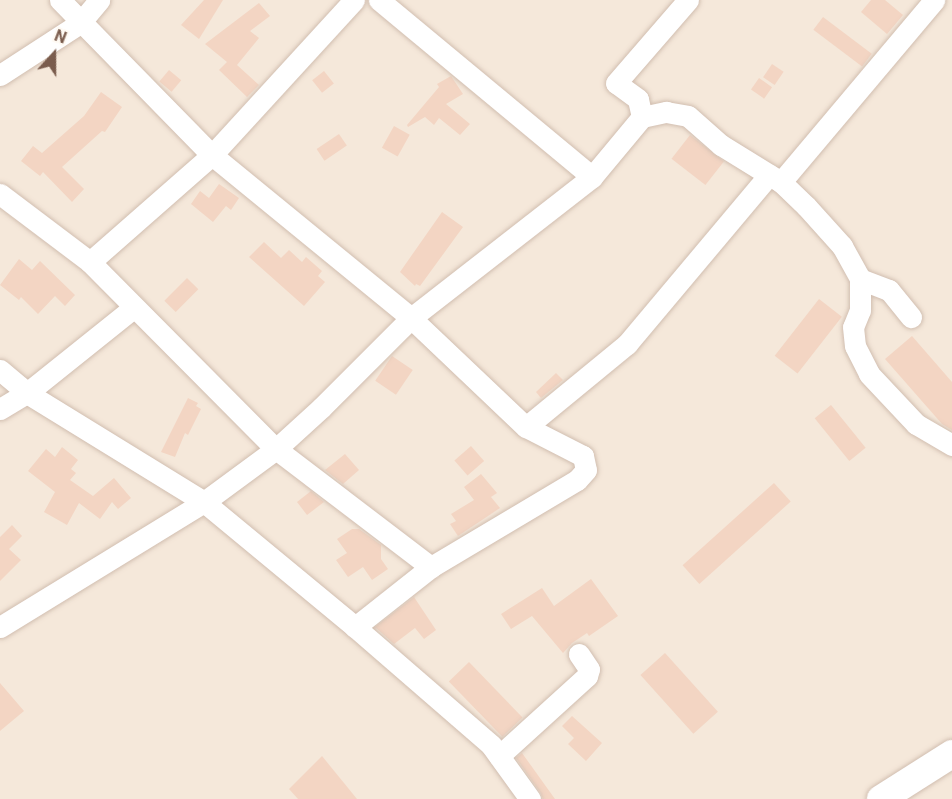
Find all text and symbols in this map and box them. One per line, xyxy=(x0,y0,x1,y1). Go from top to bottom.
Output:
north arrow xyxy=(24,24,84,84)
text: N xyxy=(52,26,69,48)

